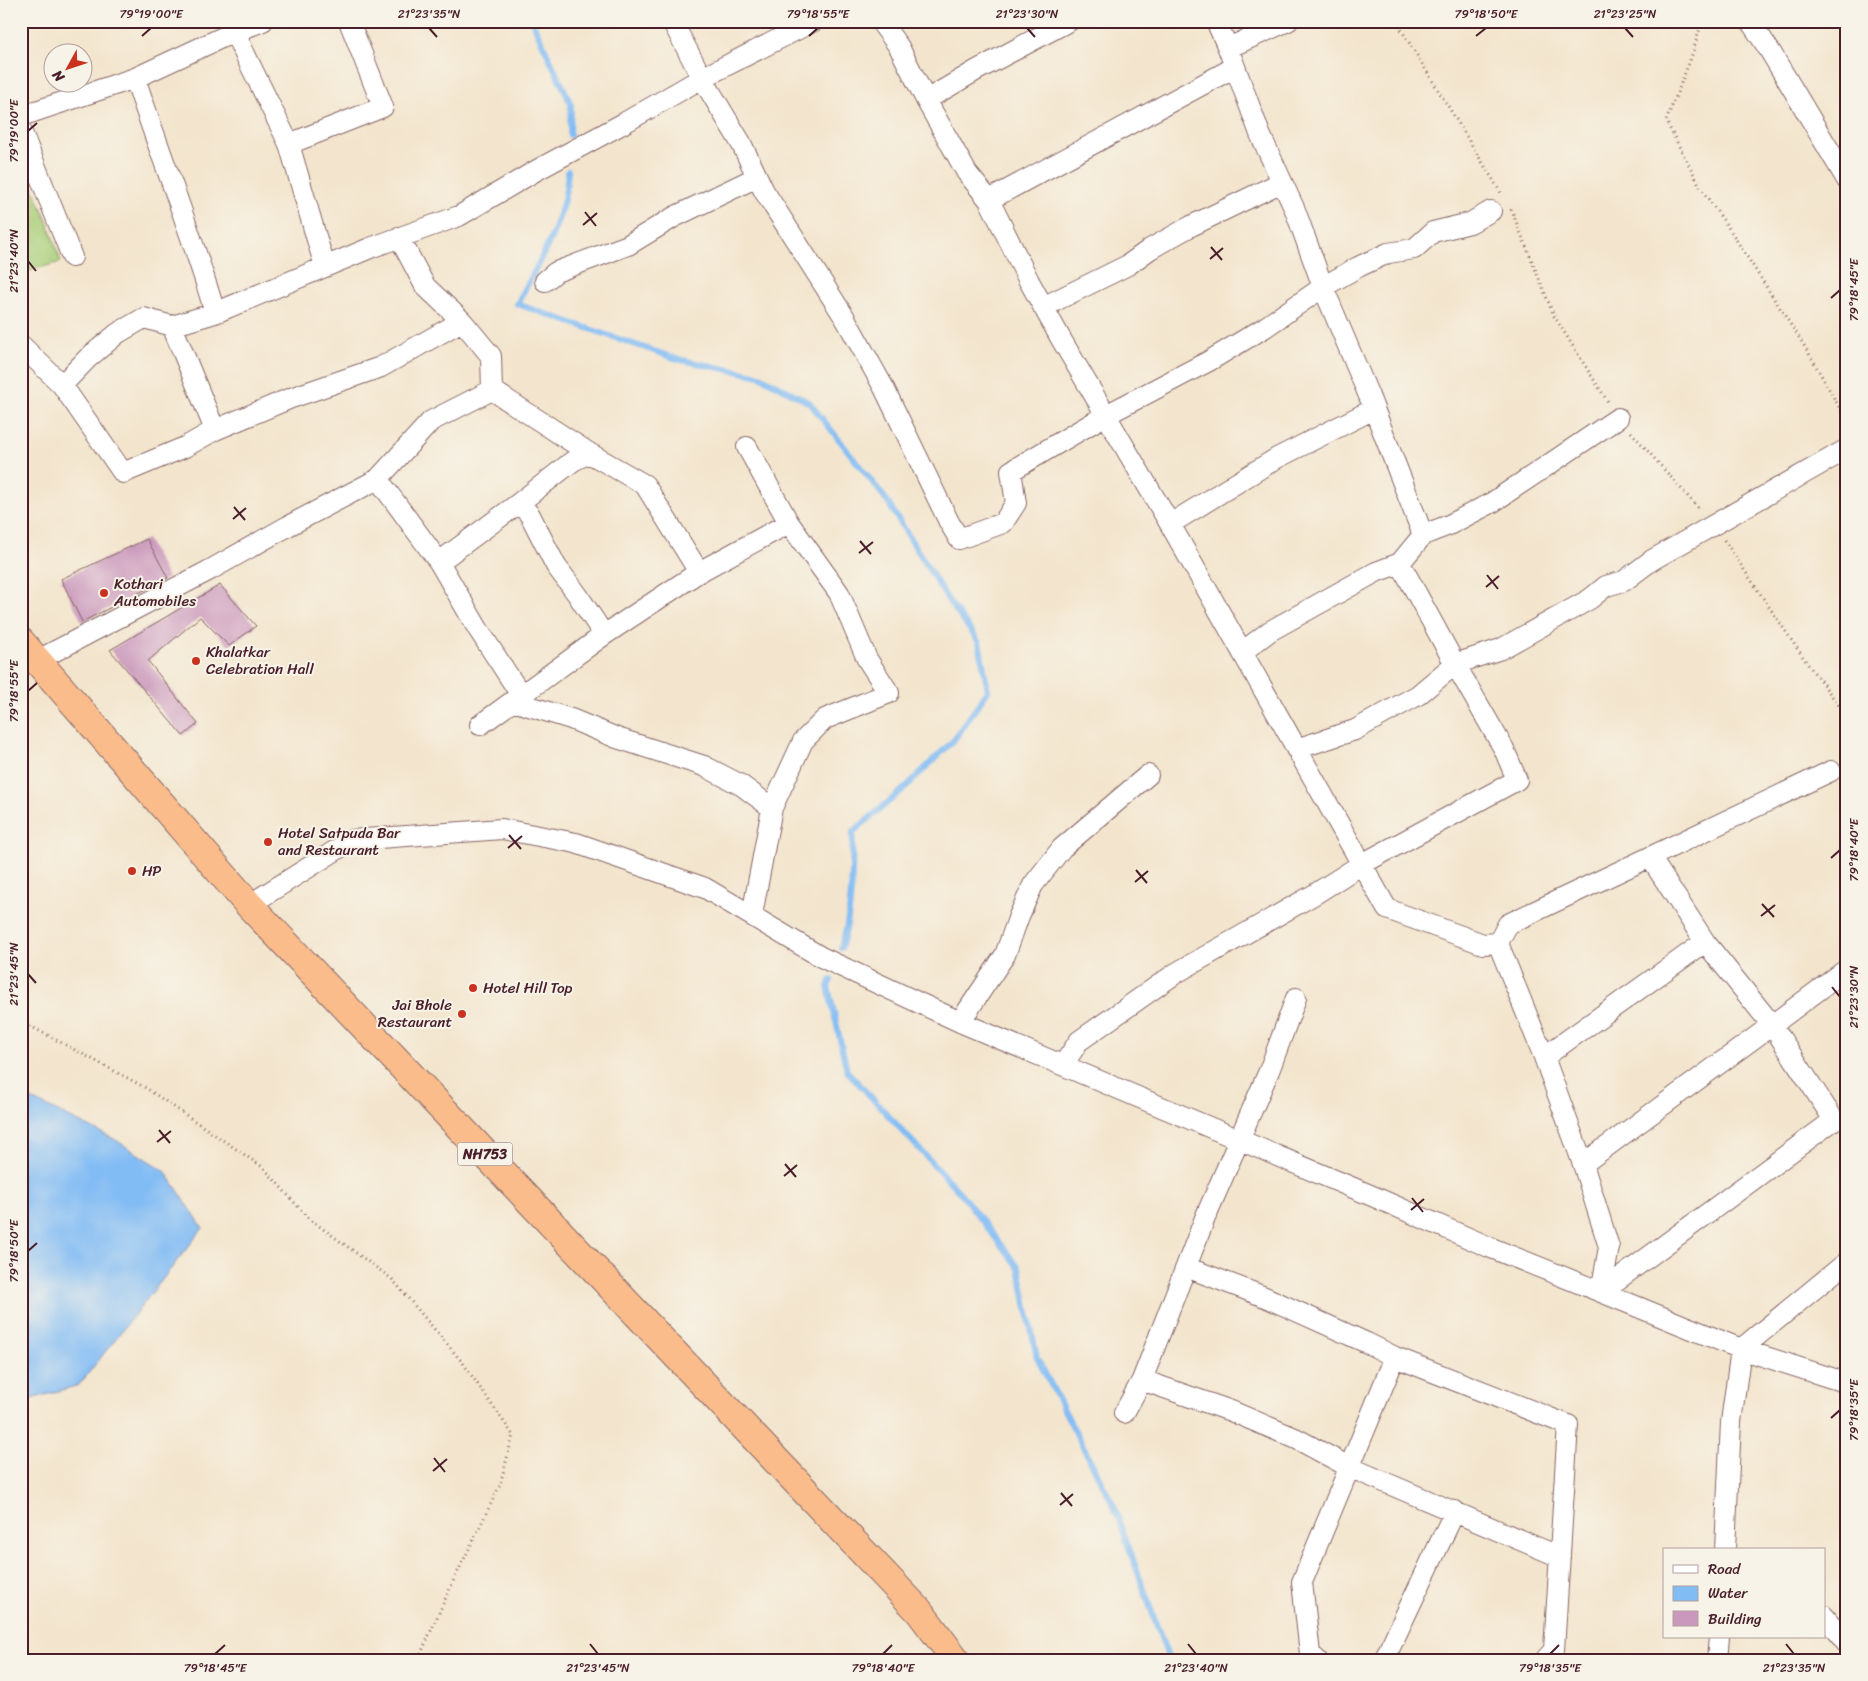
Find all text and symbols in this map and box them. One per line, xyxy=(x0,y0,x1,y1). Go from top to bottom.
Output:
text: 79°19'00"E xyxy=(119,3,184,25)
text: 21°23'35"N xyxy=(398,3,461,25)
text: 79°18'55"E xyxy=(787,3,851,25)
text: 21°23'30"N xyxy=(996,3,1059,25)
text: 79°18'50"E xyxy=(1455,3,1519,25)
text: 21°23'25"N xyxy=(1594,3,1657,25)
north arrow xyxy=(42,42,92,92)
text: N xyxy=(46,64,72,89)
text: 79°19'00"E xyxy=(3,98,25,163)
text: 21°23'40"N xyxy=(3,229,25,293)
text: 79°18'45"E xyxy=(1843,257,1865,321)
place label: Kothari Automobiles xyxy=(113,571,196,614)
marker: Kothari Automobiles xyxy=(98,587,110,599)
place label: Khalatkar Celebration Hall xyxy=(206,639,314,682)
marker: Khalatkar Celebration Hall xyxy=(190,655,202,667)
text: 79°18'55"E xyxy=(3,658,25,722)
text: 79°18'40"E xyxy=(1843,817,1865,881)
place label: Hotel Satpuda Bar and Restaurant xyxy=(278,820,401,863)
marker: Hotel Satpuda Bar and Restaurant xyxy=(262,836,274,848)
place label: HP xyxy=(142,858,162,884)
marker: HP xyxy=(126,865,138,877)
text: 21°23'45"N xyxy=(3,942,25,1006)
text: 21°23'30"N xyxy=(1843,965,1865,1028)
place label: Hotel Hill Top xyxy=(483,975,573,1001)
marker: Hotel Hill Top xyxy=(467,982,479,994)
place label: Jai Bhole Restaurant xyxy=(378,992,452,1035)
marker: Jai Bhole Restaurant xyxy=(456,1008,468,1020)
road number: NH753 xyxy=(458,1142,512,1166)
text: 79°18'50"E xyxy=(3,1218,25,1282)
text: 79°18'35"E xyxy=(1843,1378,1865,1441)
legend xyxy=(1663,1548,1826,1638)
text: Road xyxy=(1708,1556,1741,1582)
text: Water xyxy=(1708,1580,1748,1606)
text: Building xyxy=(1708,1606,1762,1632)
text: 79°18'45"E xyxy=(184,1657,248,1679)
text: 21°23'45"N xyxy=(566,1657,630,1679)
text: 79°18'40"E xyxy=(852,1657,916,1679)
text: 21°23'40"N xyxy=(1164,1657,1228,1679)
text: 79°18'35"E xyxy=(1519,1657,1582,1679)
text: 21°23'35"N xyxy=(1763,1657,1826,1679)

